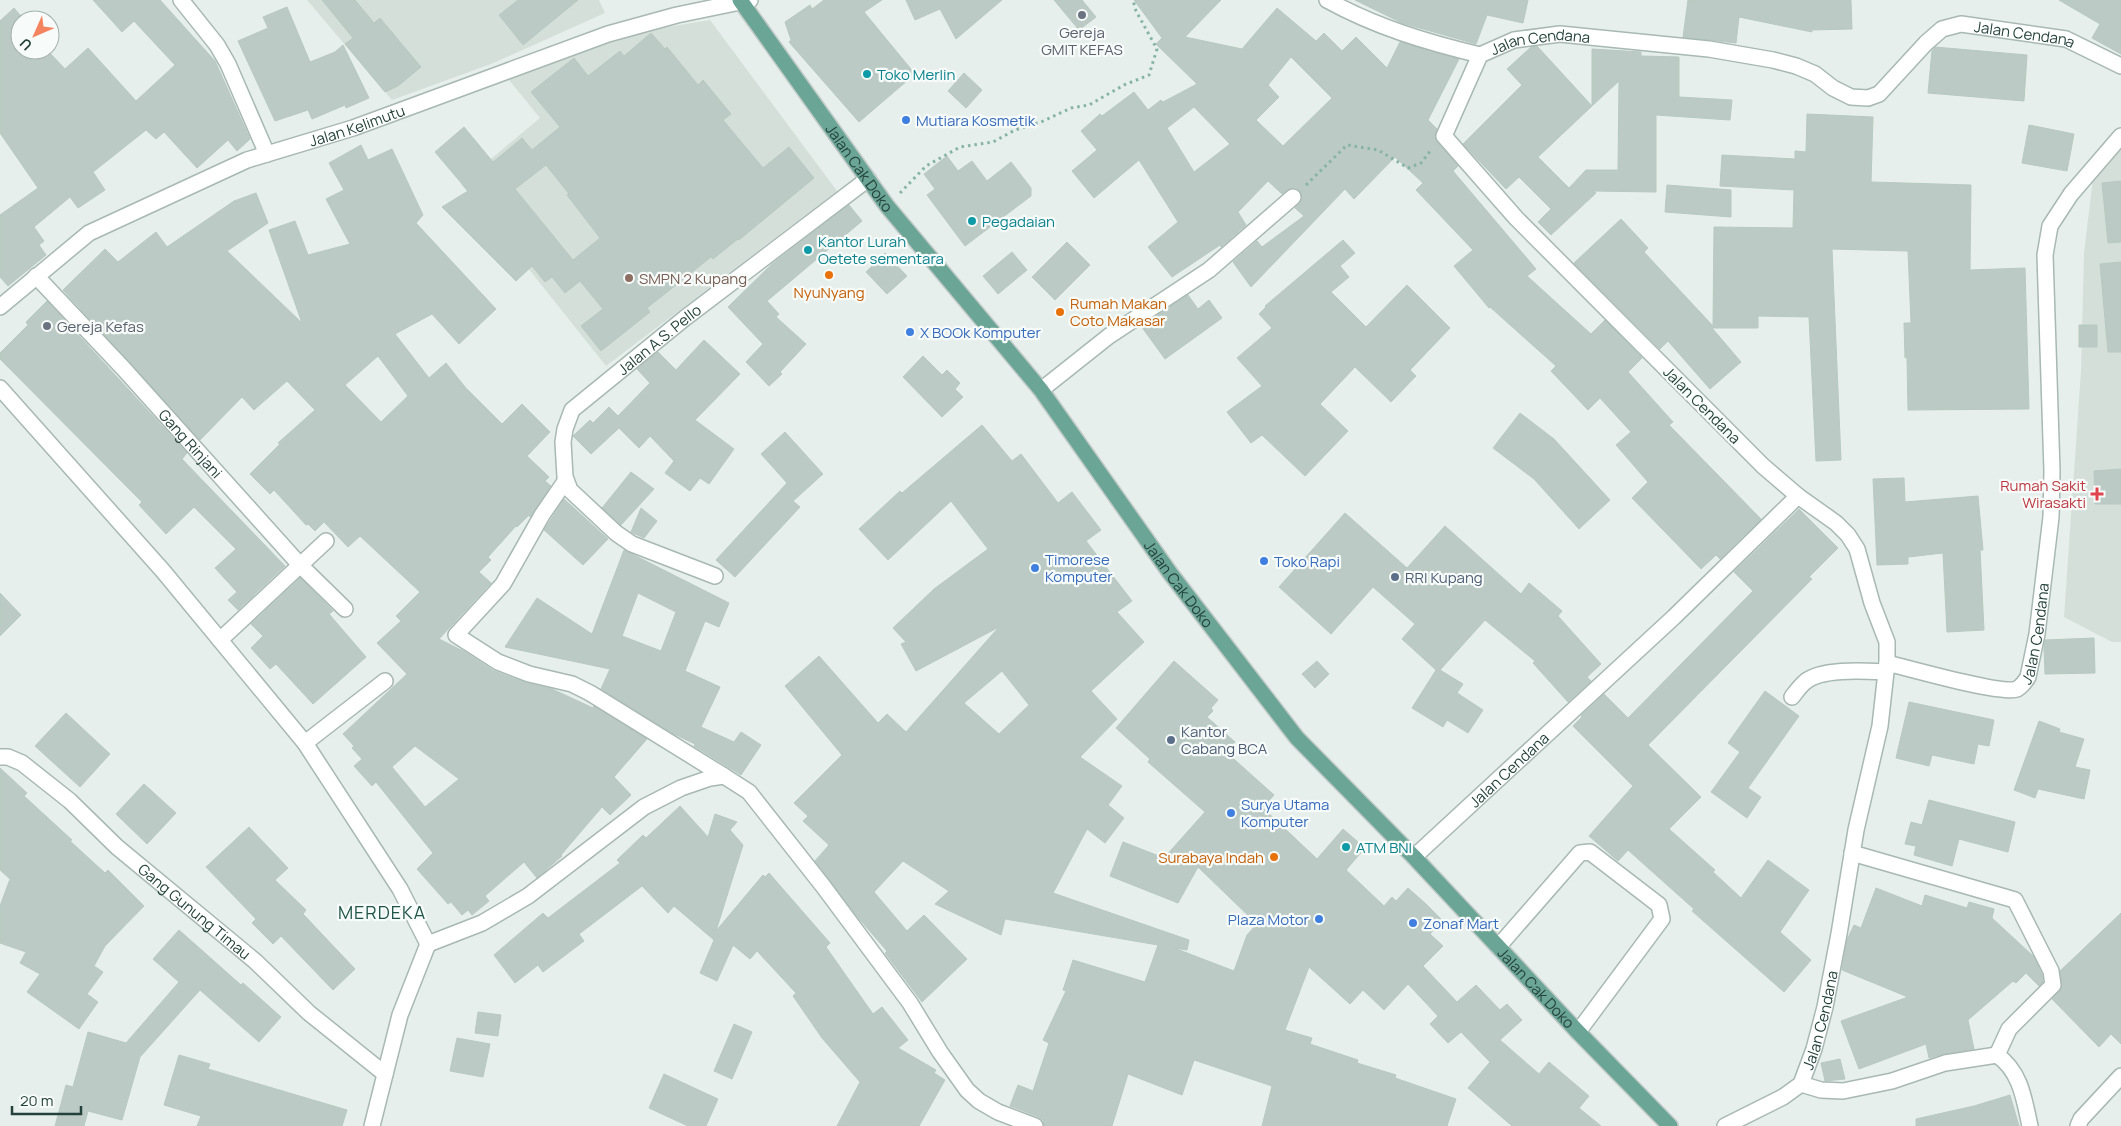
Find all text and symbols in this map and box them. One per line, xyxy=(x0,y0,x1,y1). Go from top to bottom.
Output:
marker: Gereja GMIT KEFAS xyxy=(1076,9,1088,21)
north arrow xyxy=(10,10,60,60)
street label: Jalan Cendana xyxy=(1973,16,2079,53)
place label: Gereja GMIT KEFAS xyxy=(1041,22,1123,60)
street label: Jalan Cendana xyxy=(1487,23,1591,60)
text: U xyxy=(15,34,36,55)
place label: Toko Merlin xyxy=(877,64,956,85)
marker: Toko Merlin xyxy=(861,68,873,80)
street label: Jalan Kelimutu xyxy=(306,99,408,151)
place label: Mutiara Kosmetik xyxy=(916,110,1036,131)
marker: Mutiara Kosmetik xyxy=(900,114,912,126)
street label: Jalan Cak Doko xyxy=(821,119,898,217)
place label: Pegadaian xyxy=(982,211,1055,232)
marker: Pegadaian xyxy=(966,215,978,227)
place label: Kantor Lurah Oetete sementara xyxy=(818,231,944,269)
marker: Kantor Lurah Oetete sementara xyxy=(802,244,814,256)
place label: SMPN 2 Kupang xyxy=(639,268,747,289)
marker: NyuNyang xyxy=(823,269,835,281)
marker: SMPN 2 Kupang xyxy=(623,272,635,284)
place label: NyuNyang xyxy=(793,282,865,303)
place label: Rumah Makan Coto Makasar xyxy=(1070,293,1167,331)
street label: Jalan A.S. Pello xyxy=(613,299,705,379)
marker: Rumah Makan Coto Makasar xyxy=(1054,306,1066,318)
place label: Gereja Kefas xyxy=(57,316,144,337)
marker: Gereja Kefas xyxy=(41,320,53,332)
place label: X BOOk Komputer xyxy=(920,322,1042,343)
marker: X BOOk Komputer xyxy=(904,326,916,338)
street label: Jalan Cendana xyxy=(1659,362,1745,448)
street label: Gang Rinjani xyxy=(154,404,227,482)
place label: Rumah Sakit Wirasakti xyxy=(2000,475,2086,513)
marker: Rumah Sakit Wirasakti xyxy=(2090,487,2104,501)
street label: Jalan Cak Doko xyxy=(1140,536,1219,632)
place label: Timorese Komputer xyxy=(1045,549,1113,587)
place label: Toko Rapi xyxy=(1274,551,1340,572)
marker: Toko Rapi xyxy=(1258,555,1270,567)
marker: Timorese Komputer xyxy=(1029,562,1041,574)
place label: RRI Kupang xyxy=(1405,567,1483,588)
marker: RRI Kupang xyxy=(1389,571,1401,583)
street label: Jalan Cendana xyxy=(2016,582,2054,688)
place label: Kantor Cabang BCA xyxy=(1181,721,1268,759)
street label: Jalan Cendana xyxy=(1464,727,1553,812)
marker: Kantor Cabang BCA xyxy=(1165,734,1177,746)
place label: Surya Utama Komputer xyxy=(1241,794,1329,832)
marker: Surya Utama Komputer xyxy=(1225,807,1237,819)
place label: ATM BNI xyxy=(1356,837,1412,858)
marker: ATM BNI xyxy=(1340,841,1352,853)
place label: Surabaya Indah xyxy=(1158,847,1264,868)
marker: Surabaya Indah xyxy=(1268,851,1280,863)
street label: Gang Gunung Timau xyxy=(134,858,255,964)
district label: MERDEKA xyxy=(338,900,426,924)
place label: Plaza Motor xyxy=(1228,909,1310,930)
marker: Plaza Motor xyxy=(1313,913,1325,925)
place label: Zonaf Mart xyxy=(1423,913,1499,934)
marker: Zonaf Mart xyxy=(1407,917,1419,929)
street label: Jalan Cak Doko xyxy=(1493,943,1580,1033)
street label: Jalan Cendana xyxy=(1797,969,1842,1073)
scale bar xyxy=(12,1084,81,1116)
text: 20 m xyxy=(20,1090,53,1111)

